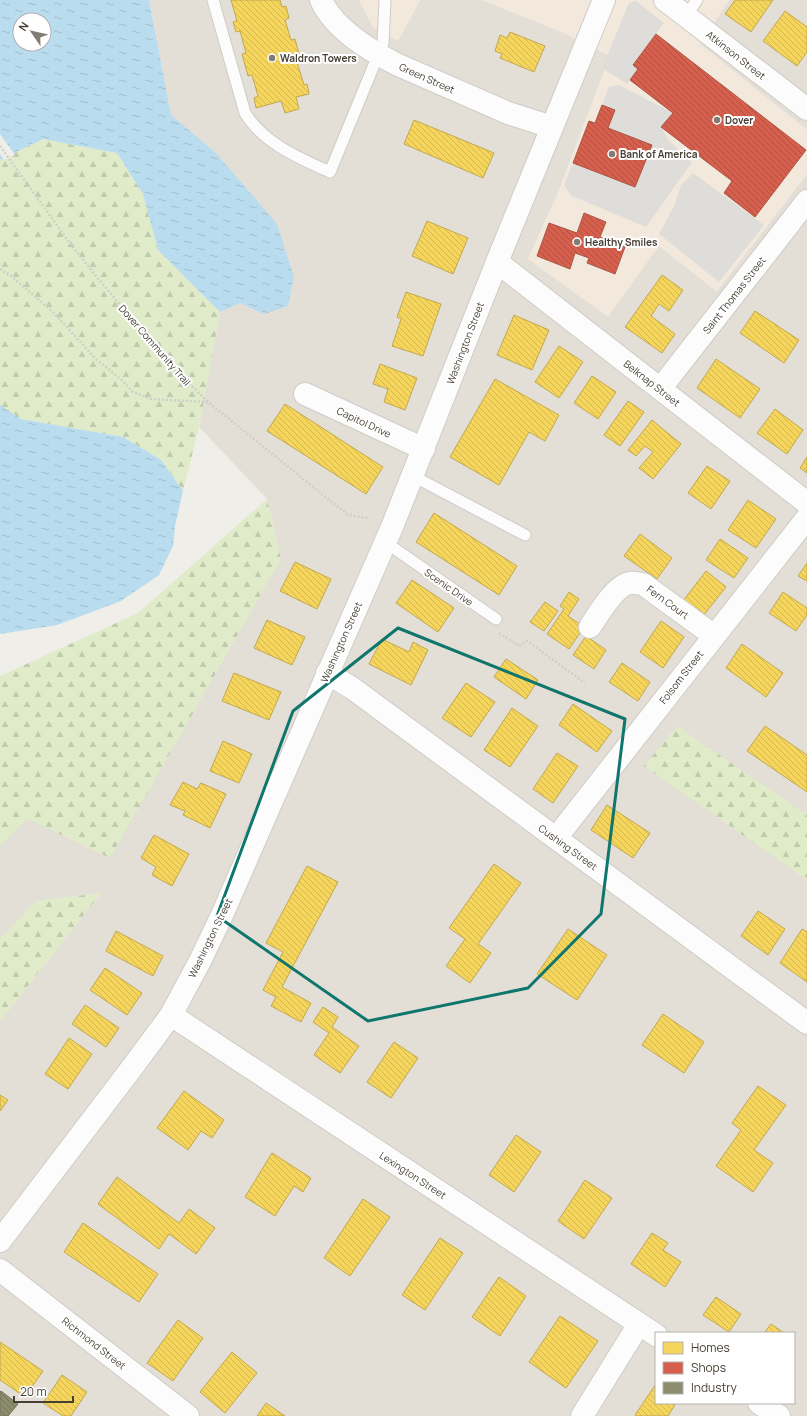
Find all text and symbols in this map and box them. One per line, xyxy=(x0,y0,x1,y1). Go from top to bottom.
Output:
north arrow xyxy=(12,12,52,52)
text: N xyxy=(15,19,32,34)
street label: Atkinson Street xyxy=(703,27,769,83)
place label: Waldron Towers xyxy=(280,51,357,65)
marker: Waldron Towers xyxy=(267,53,277,63)
street label: Green Street xyxy=(397,60,457,96)
place label: Dover xyxy=(725,113,753,127)
marker: Dover xyxy=(712,115,722,125)
place label: Bank of America xyxy=(620,147,698,161)
marker: Bank of America xyxy=(607,149,617,159)
place label: Healthy Smiles xyxy=(585,235,658,249)
marker: Healthy Smiles xyxy=(572,237,582,247)
street label: Saint Thomas Street xyxy=(699,253,769,337)
street label: Washington Street xyxy=(443,300,487,386)
street label: Dover Community Trail xyxy=(116,301,194,389)
street label: Belknap Street xyxy=(621,357,683,409)
street label: Capitol Drive xyxy=(335,403,394,441)
street label: Scenic Drive xyxy=(422,565,476,609)
street label: Fern Court xyxy=(644,582,692,622)
street label: Washington Street xyxy=(317,599,365,685)
street label: Folsom Street xyxy=(656,647,706,707)
street label: Cushing Street xyxy=(536,821,600,873)
street label: Washington Street xyxy=(185,896,235,980)
street label: Lexington Street xyxy=(377,1148,449,1202)
street label: Richmond Street xyxy=(59,1314,129,1372)
legend xyxy=(655,1332,795,1404)
text: Homes xyxy=(691,1339,730,1356)
text: Shops xyxy=(691,1359,726,1376)
scale bar xyxy=(14,1378,73,1404)
text: Industry xyxy=(691,1379,737,1396)
text: 20 m xyxy=(20,1383,47,1400)

